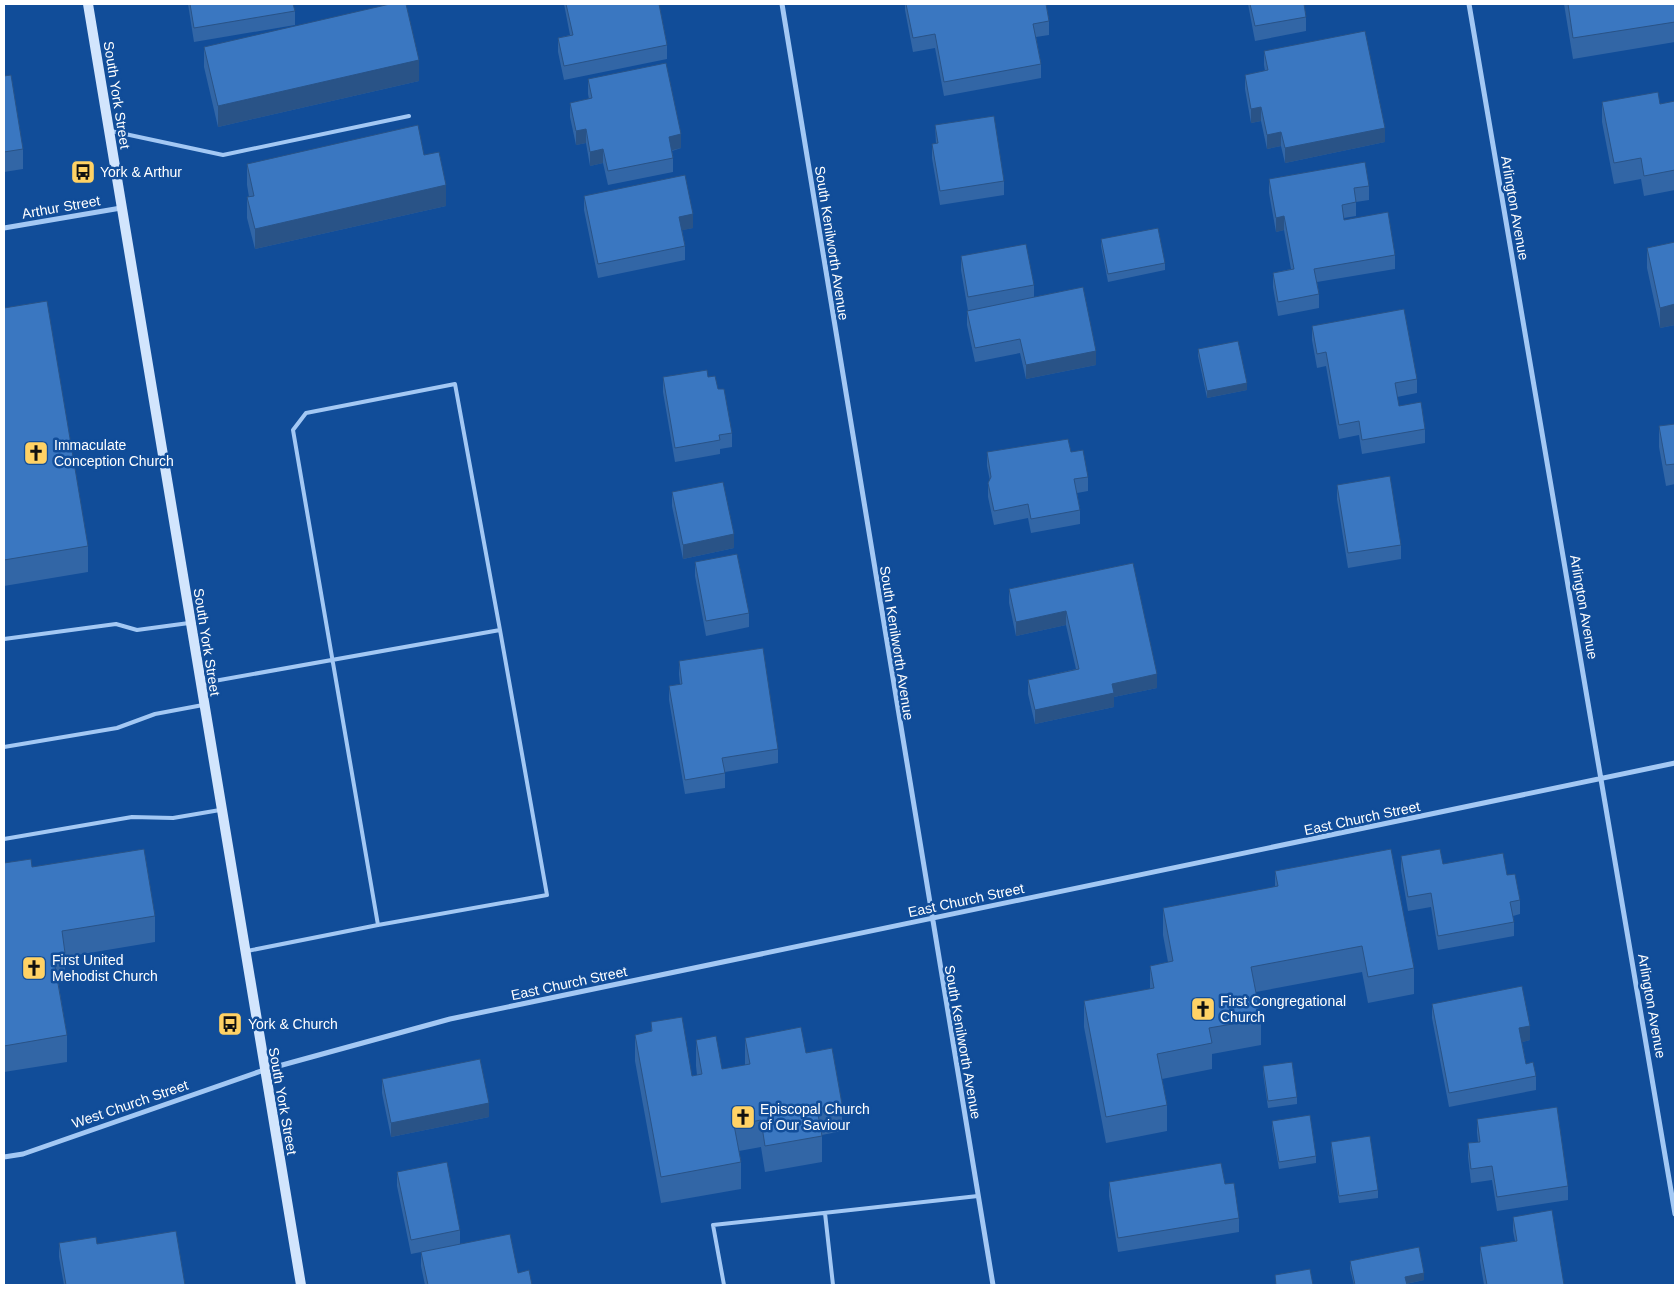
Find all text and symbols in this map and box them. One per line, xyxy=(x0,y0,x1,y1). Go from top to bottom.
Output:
street label: South York Street xyxy=(101,40,133,150)
street label: Arlington Avenue xyxy=(1498,155,1532,262)
bus stop icon: York & Arthur xyxy=(70,159,96,185)
place label: York & Arthur xyxy=(100,164,182,180)
street label: South Kenilworth Avenue xyxy=(812,165,852,322)
street label: Arthur Street xyxy=(21,192,102,222)
place label: Immaculate Conception Church xyxy=(54,437,174,469)
church icon: Immaculate Conception Church xyxy=(23,440,49,466)
street label: Arlington Avenue xyxy=(1567,554,1601,661)
street label: South Kenilworth Avenue xyxy=(877,565,917,722)
street label: South York Street xyxy=(191,587,223,697)
street label: East Church Street xyxy=(1302,798,1422,838)
street label: East Church Street xyxy=(906,880,1026,920)
place label: First United Mehodist Church xyxy=(52,952,158,984)
street label: Arlington Avenue xyxy=(1635,953,1669,1060)
church icon: First United Mehodist Church xyxy=(21,955,47,981)
street label: East Church Street xyxy=(509,963,629,1003)
street label: South Kenilworth Avenue xyxy=(942,964,984,1121)
place label: First Congregational Church xyxy=(1220,993,1346,1025)
church icon: First Congregational Church xyxy=(1190,996,1216,1022)
bus stop icon: York & Church xyxy=(217,1011,243,1037)
place label: York & Church xyxy=(248,1016,338,1032)
street label: South York Street xyxy=(266,1046,300,1156)
street label: West Church Street xyxy=(70,1077,190,1131)
place label: Episcopal Church of Our Saviour xyxy=(760,1101,870,1133)
church icon: Episcopal Church of Our Saviour xyxy=(730,1104,756,1130)

